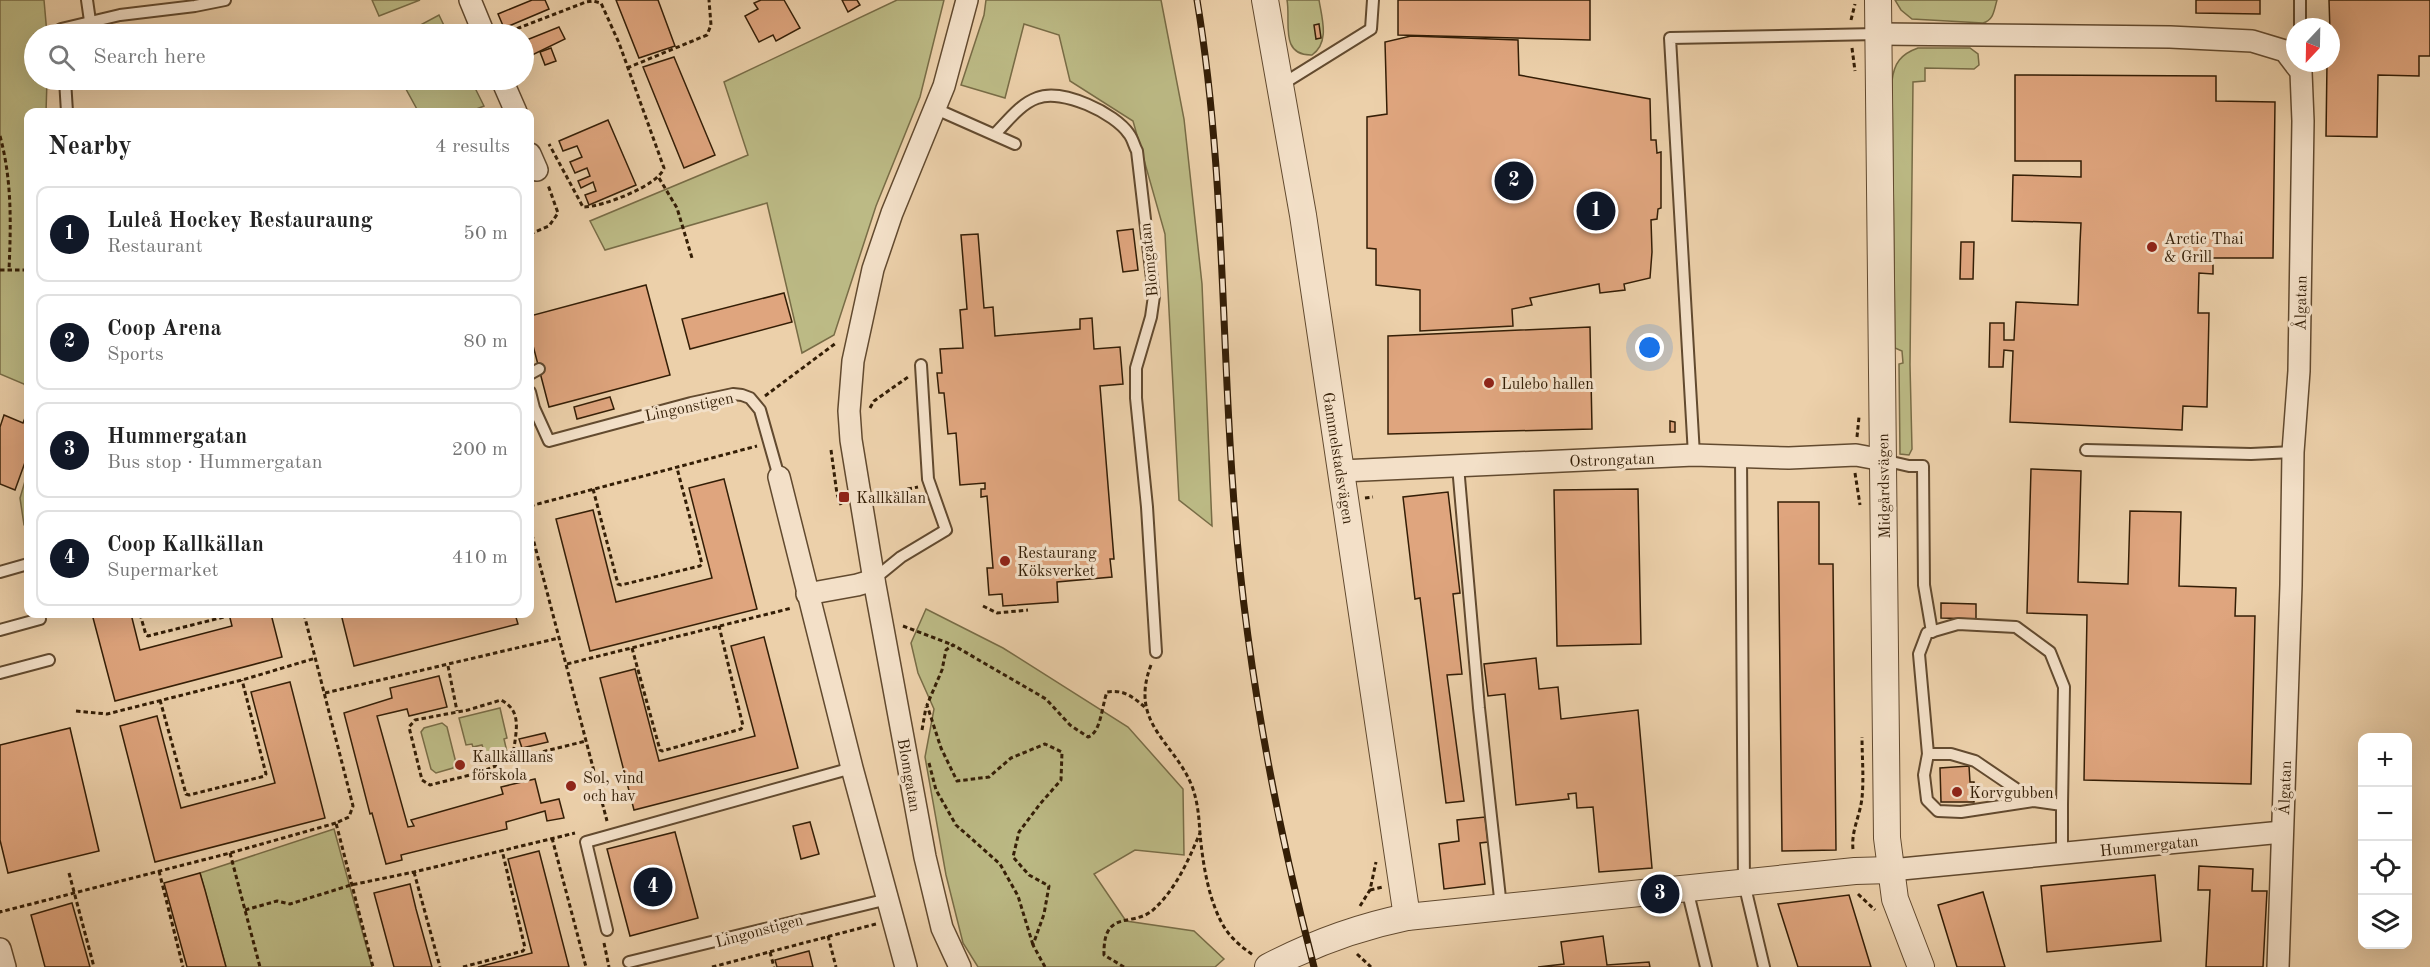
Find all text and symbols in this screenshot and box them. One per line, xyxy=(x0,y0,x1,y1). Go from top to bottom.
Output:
north arrow xyxy=(2286,18,2340,72)
search box xyxy=(24,24,534,90)
icon: search xyxy=(45,41,78,74)
text: Search here xyxy=(93,46,206,68)
text: Nearby xyxy=(48,134,132,160)
text: 4 results xyxy=(435,137,510,157)
pin: 2 xyxy=(1494,158,1534,204)
pin: 1 xyxy=(1576,188,1616,234)
text: Luleå Hockey Restauraung xyxy=(107,210,373,232)
street label: Blomgatan xyxy=(1138,221,1162,298)
text: 1 xyxy=(64,224,75,244)
text: 50 m xyxy=(463,224,508,244)
place label: Arctic Thai & Grill xyxy=(2164,232,2244,266)
text: Restaurant xyxy=(107,237,203,257)
marker: Arctic Thai & Grill xyxy=(2145,240,2159,254)
street label: Ålgatan xyxy=(2289,275,2310,331)
text: Coop Arena xyxy=(107,318,222,340)
text: 2 xyxy=(64,332,75,352)
text: 80 m xyxy=(463,332,508,352)
your location xyxy=(1635,333,1664,362)
text: Sports xyxy=(107,345,164,365)
marker: Lulebo hallen xyxy=(1482,376,1496,390)
place label: Lulebo hallen xyxy=(1501,377,1594,393)
street label: Lingonstigen xyxy=(644,391,736,425)
street label: Gammelstadsvägen xyxy=(1319,391,1355,526)
text: Hummergatan xyxy=(107,426,247,448)
street label: Midgårdsvägen xyxy=(1876,433,1894,539)
text: 3 xyxy=(64,440,75,460)
text: 200 m xyxy=(452,440,508,460)
street label: Ostrongatan xyxy=(1569,451,1655,470)
text: Bus stop · Hummergatan xyxy=(107,453,322,473)
marker: Kallkällan xyxy=(837,490,851,504)
place label: Kallkällan xyxy=(856,491,926,507)
text: Coop Kallkällan xyxy=(107,534,264,556)
place label: Restaurang Köksverket xyxy=(1017,546,1097,580)
text: 4 xyxy=(64,548,75,568)
text: 410 m xyxy=(452,548,508,568)
marker: Restaurang Köksverket xyxy=(998,554,1012,568)
text: Supermarket xyxy=(107,561,218,581)
map controls xyxy=(2358,733,2412,949)
button: + xyxy=(2358,733,2412,787)
street label: Blomgatan xyxy=(894,737,922,814)
place label: Kallkälllans förskola xyxy=(472,750,553,784)
marker: Kallkälllans förskola xyxy=(453,758,467,772)
street label: Ålgatan xyxy=(2272,760,2295,816)
place label: Sol, vind och hav xyxy=(583,771,644,805)
marker: Sol, vind och hav xyxy=(564,779,578,793)
marker: Korvgubben xyxy=(1950,785,1964,799)
place label: Korvgubben xyxy=(1969,786,2054,802)
button: − xyxy=(2358,787,2412,841)
street label: Hummergatan xyxy=(2099,834,2200,860)
button: locate xyxy=(2358,841,2412,895)
pin: 4 xyxy=(634,864,672,910)
pin: 3 xyxy=(1640,872,1680,916)
button: layers xyxy=(2358,895,2412,949)
street label: Lingonstigen xyxy=(714,912,806,951)

